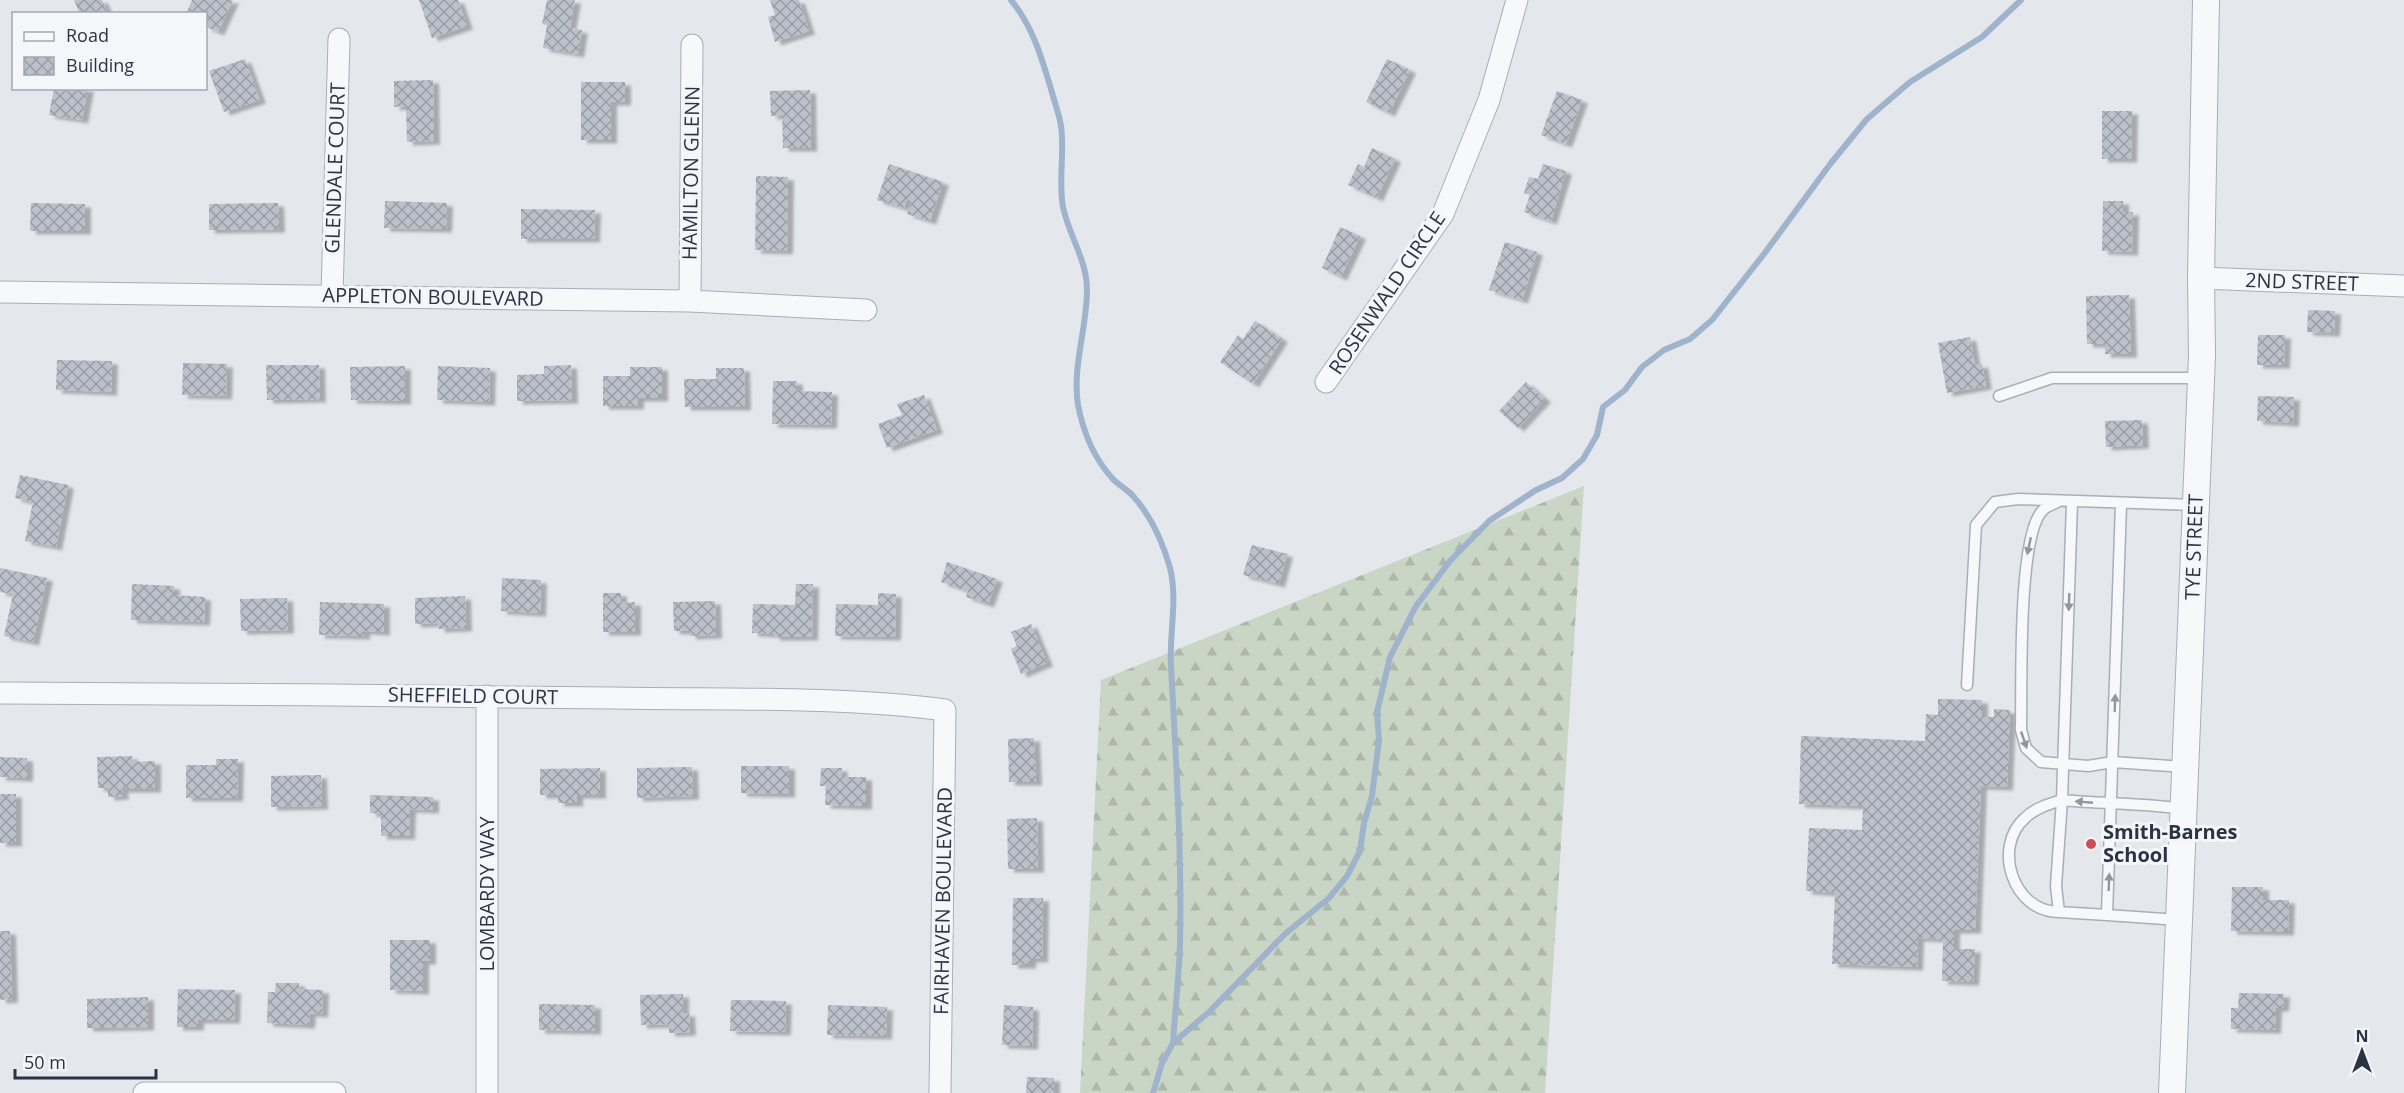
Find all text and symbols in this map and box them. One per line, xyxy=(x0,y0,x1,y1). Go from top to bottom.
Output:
legend xyxy=(12,12,207,90)
text: Road xyxy=(66,23,109,47)
text: Building xyxy=(66,53,134,77)
street label: GLENDALE COURT xyxy=(318,82,351,254)
street label: HAMILTON GLENN xyxy=(675,86,706,260)
street label: ROSENWALD CIRCLE xyxy=(1322,206,1451,379)
street label: 2ND STREET xyxy=(2245,266,2359,297)
street label: APPLETON BOULEVARD xyxy=(322,281,544,312)
street label: TYE STREET xyxy=(2178,494,2209,600)
one-way arrow xyxy=(2024,537,2033,556)
one-way arrow xyxy=(2064,593,2074,612)
street label: SHEFFIELD COURT xyxy=(388,681,558,710)
one-way arrow xyxy=(2110,694,2119,713)
one-way arrow xyxy=(2020,732,2030,750)
street label: FAIRHAVEN BOULEVARD xyxy=(927,787,958,1015)
one-way arrow xyxy=(2074,797,2093,807)
street label: LOMBARDY WAY xyxy=(473,816,500,972)
place label: Smith-Barnes School xyxy=(2103,818,2238,868)
marker: Smith-Barnes School xyxy=(2084,837,2098,851)
one-way arrow xyxy=(2104,872,2113,891)
north arrow xyxy=(2332,1021,2392,1081)
text: N xyxy=(2355,1025,2369,1047)
scale bar xyxy=(15,1042,156,1080)
text: 50 m xyxy=(24,1050,66,1074)

